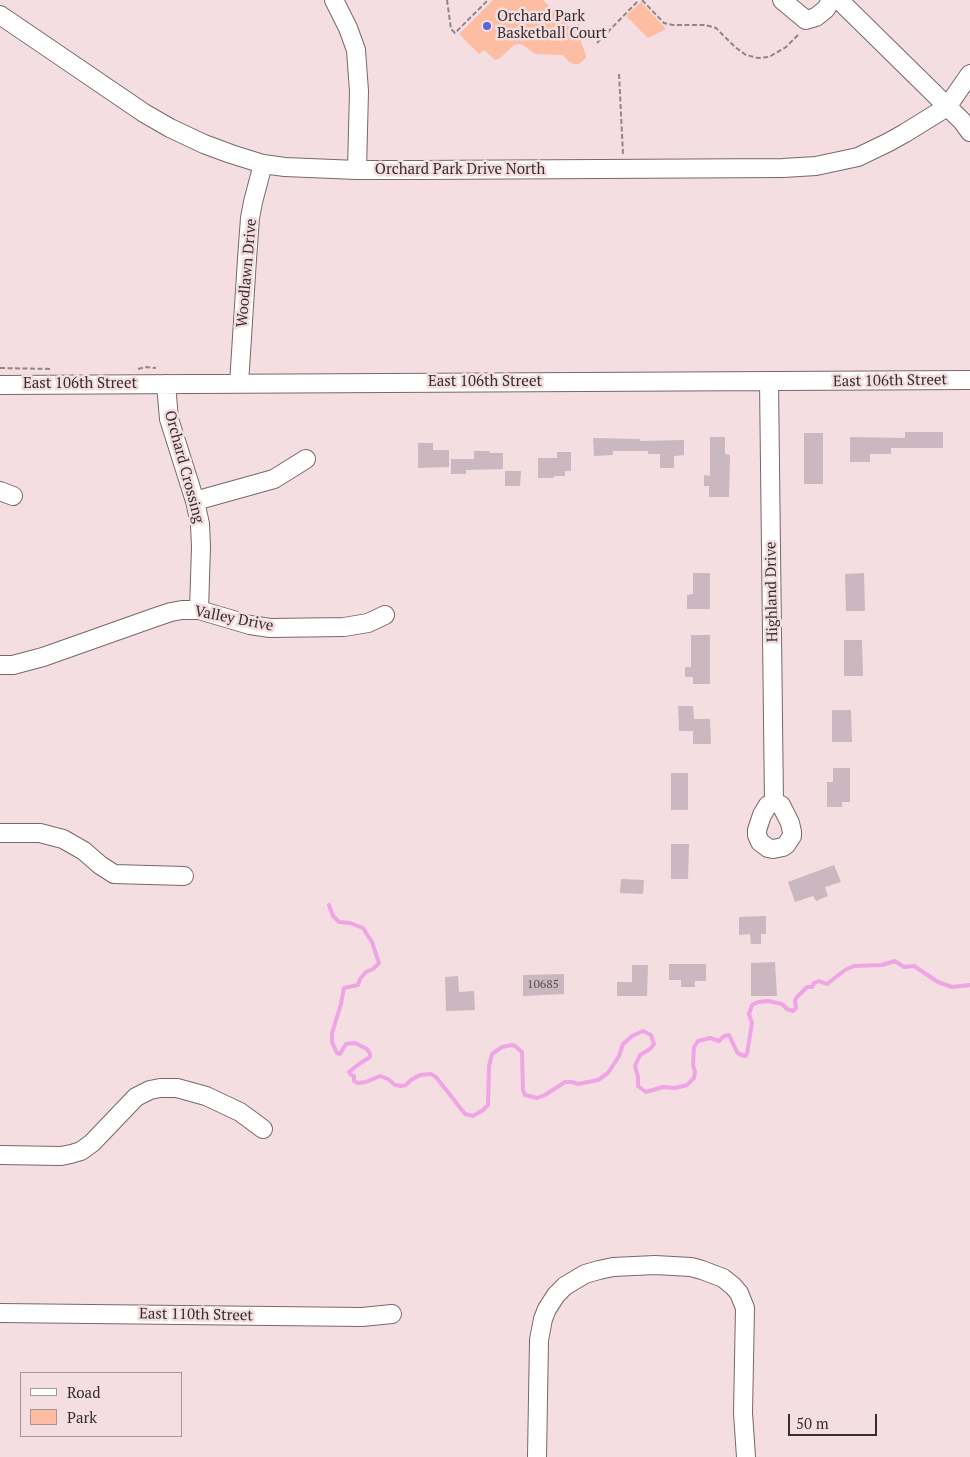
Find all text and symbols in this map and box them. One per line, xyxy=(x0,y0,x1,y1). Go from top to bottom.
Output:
place label: Orchard Park Basketball Court xyxy=(497,8,607,43)
marker: Orchard Park Basketball Court xyxy=(481,20,493,32)
street label: Orchard Park Drive North xyxy=(375,161,545,179)
street label: Woodlawn Drive xyxy=(233,218,261,328)
street label: East 106th Street xyxy=(833,371,947,391)
street label: East 106th Street xyxy=(428,373,542,391)
street label: East 106th Street xyxy=(23,375,137,393)
street label: Orchard Crossing xyxy=(160,409,208,525)
street label: Highland Drive xyxy=(762,541,782,643)
street label: Valley Drive xyxy=(193,603,275,635)
house number: 10685 xyxy=(527,978,559,992)
street label: East 110th Street xyxy=(139,1305,253,1325)
legend xyxy=(20,1372,182,1437)
text: Road xyxy=(67,1382,100,1402)
scale bar xyxy=(790,1404,879,1436)
text: Park xyxy=(67,1407,97,1427)
text: 50 m xyxy=(796,1413,829,1433)

